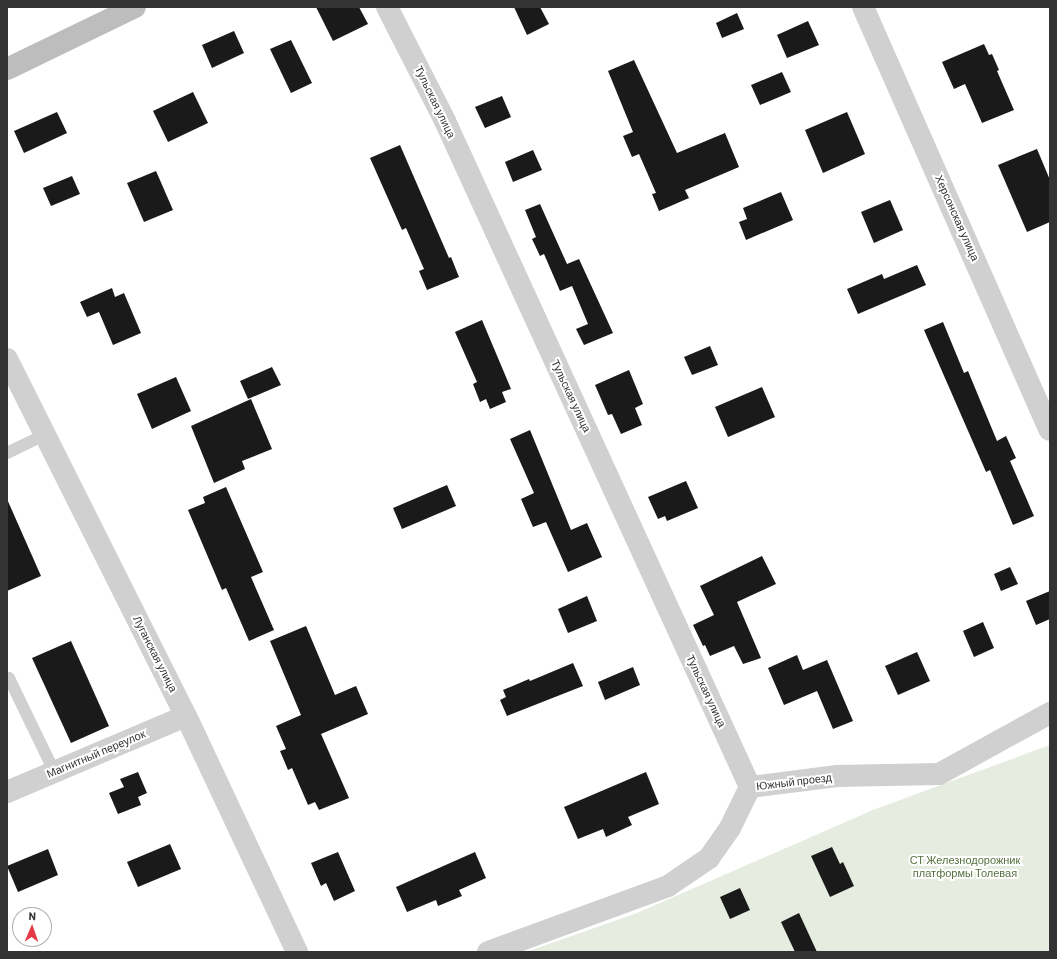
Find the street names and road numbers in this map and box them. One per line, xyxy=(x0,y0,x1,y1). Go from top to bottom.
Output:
street label: Тульская улица xyxy=(412,64,458,140)
street label: Херсонская улица xyxy=(932,173,982,263)
street label: Тульская улица xyxy=(548,358,594,434)
street label: Луганская улица xyxy=(130,614,180,694)
street label: Тульская улица xyxy=(683,653,729,729)
street label: Магнитный переулок xyxy=(45,727,147,781)
street label: Южный проезд xyxy=(755,771,833,793)

